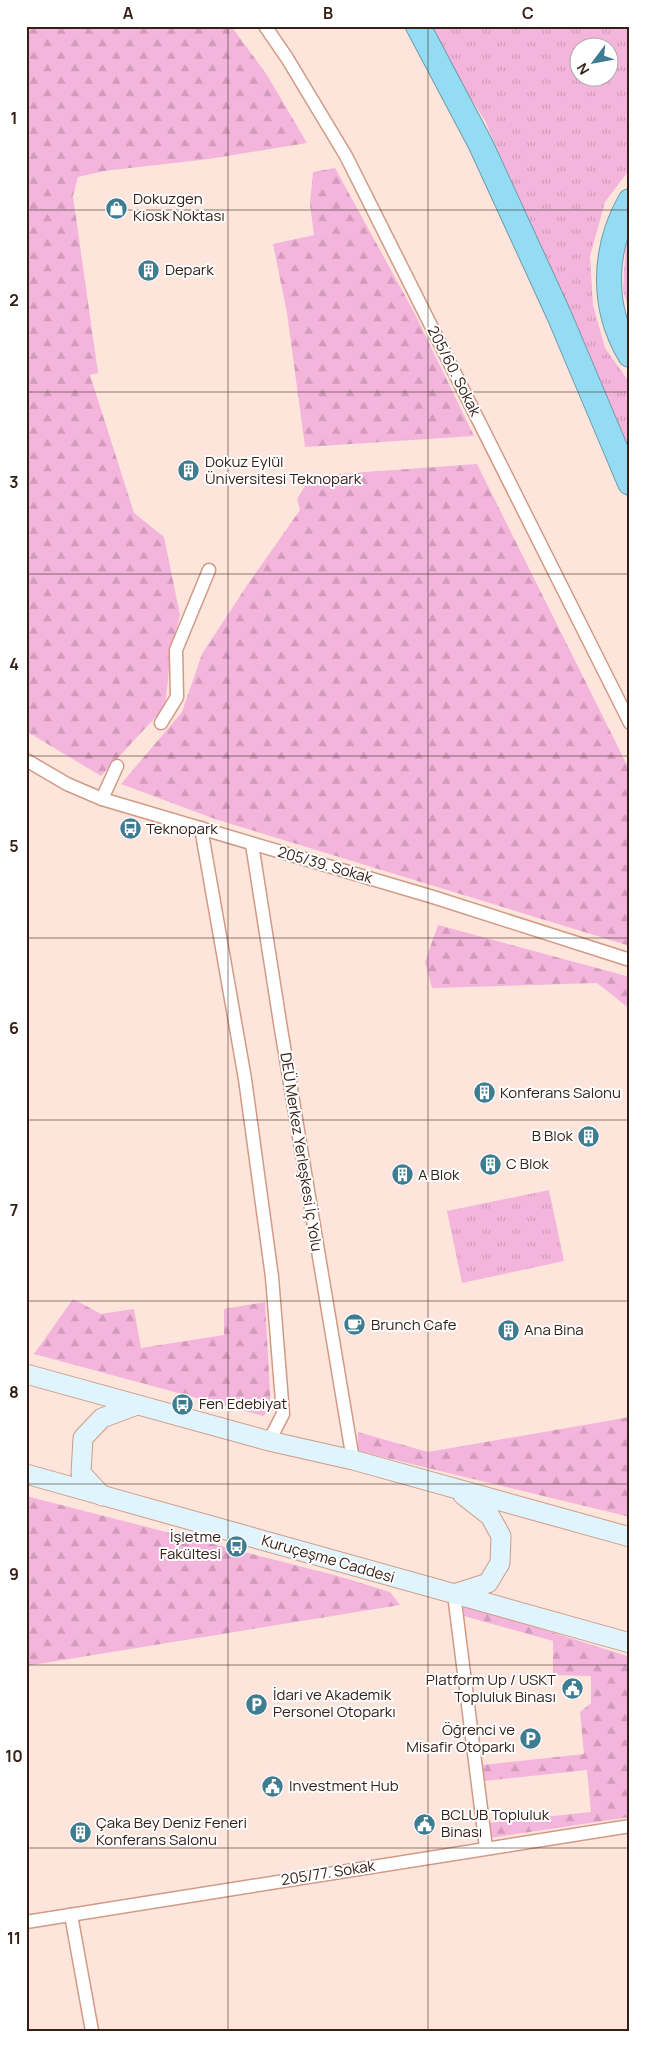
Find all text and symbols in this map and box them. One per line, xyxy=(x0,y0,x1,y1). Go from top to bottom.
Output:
text: A xyxy=(123,2,134,24)
text: B xyxy=(323,2,333,24)
text: C xyxy=(522,2,534,24)
north arrow xyxy=(568,38,618,88)
text: N xyxy=(572,60,593,78)
text: 1 xyxy=(10,107,18,129)
place label: Dokuzgen Kiosk Noktası xyxy=(133,188,225,226)
shop icon: Dokuzgen Kiosk Noktası xyxy=(105,196,129,220)
building icon: Depark xyxy=(137,258,161,282)
place label: Depark xyxy=(165,259,214,280)
text: 2 xyxy=(9,289,19,311)
street label: 205/60. Sokak xyxy=(423,322,486,420)
place label: Dokuz Eylül Üniversitesi Teknopark xyxy=(205,451,362,489)
building icon: Dokuz Eylül Üniversitesi Teknopark xyxy=(177,459,201,483)
text: 3 xyxy=(9,471,19,493)
text: 4 xyxy=(9,653,19,675)
bus stop icon: Teknopark xyxy=(118,817,142,841)
place label: Teknopark xyxy=(146,818,218,839)
text: 5 xyxy=(9,835,19,857)
street label: 205/39. Sokak xyxy=(275,841,375,888)
text: 6 xyxy=(9,1017,19,1039)
street label: DEÜ Merkez Yerleşkesi İç Yolu xyxy=(275,1051,328,1253)
building icon: Konferans Salonu xyxy=(472,1081,496,1105)
place label: Konferans Salonu xyxy=(500,1082,621,1103)
building icon: B Blok xyxy=(577,1124,601,1148)
place label: B Blok xyxy=(532,1125,574,1146)
building icon: C Blok xyxy=(478,1152,502,1176)
place label: C Blok xyxy=(506,1153,549,1174)
building icon: A Blok xyxy=(390,1163,414,1187)
place label: A Blok xyxy=(418,1164,460,1185)
text: 7 xyxy=(10,1199,18,1221)
cafe icon: Brunch Cafe xyxy=(343,1313,367,1337)
place label: Brunch Cafe xyxy=(371,1314,457,1335)
building icon: Ana Bina xyxy=(496,1318,520,1342)
place label: Ana Bina xyxy=(524,1319,584,1340)
text: 8 xyxy=(9,1381,19,1403)
bus stop icon: Fen Edebiyat xyxy=(171,1392,195,1416)
place label: Fen Edebiyat xyxy=(199,1393,287,1414)
place label: İşletme Fakültesi xyxy=(160,1526,221,1564)
street label: Kuruçeşme Caddesi xyxy=(259,1529,397,1588)
bus stop icon: İşletme Fakültesi xyxy=(225,1534,249,1558)
text: 9 xyxy=(9,1563,19,1585)
place label: Platform Up / USKT Topluluk Binası xyxy=(426,1669,556,1707)
public building icon: Platform Up / USKT Topluluk Binası xyxy=(560,1677,584,1701)
place label: İdari ve Akademik Personel Otoparkı xyxy=(273,1684,396,1722)
parking icon: İdari ve Akademik Personel Otoparkı xyxy=(245,1692,269,1716)
place label: Öğrenci ve Misafir Otoparkı xyxy=(406,1719,515,1757)
parking icon: Öğrenci ve Misafir Otoparkı xyxy=(519,1727,543,1751)
text: 10 xyxy=(5,1745,23,1767)
public building icon: Investment Hub xyxy=(261,1774,285,1798)
place label: Investment Hub xyxy=(289,1775,399,1796)
place label: BCLUB Topluluk Binası xyxy=(441,1804,550,1842)
place label: Çaka Bey Deniz Feneri Konferans Salonu xyxy=(96,1812,247,1850)
public building icon: BCLUB Topluluk Binası xyxy=(413,1812,437,1836)
building icon: Çaka Bey Deniz Feneri Konferans Salonu xyxy=(68,1820,92,1844)
street label: 205/77. Sokak xyxy=(279,1855,377,1890)
text: 11 xyxy=(7,1927,21,1949)

